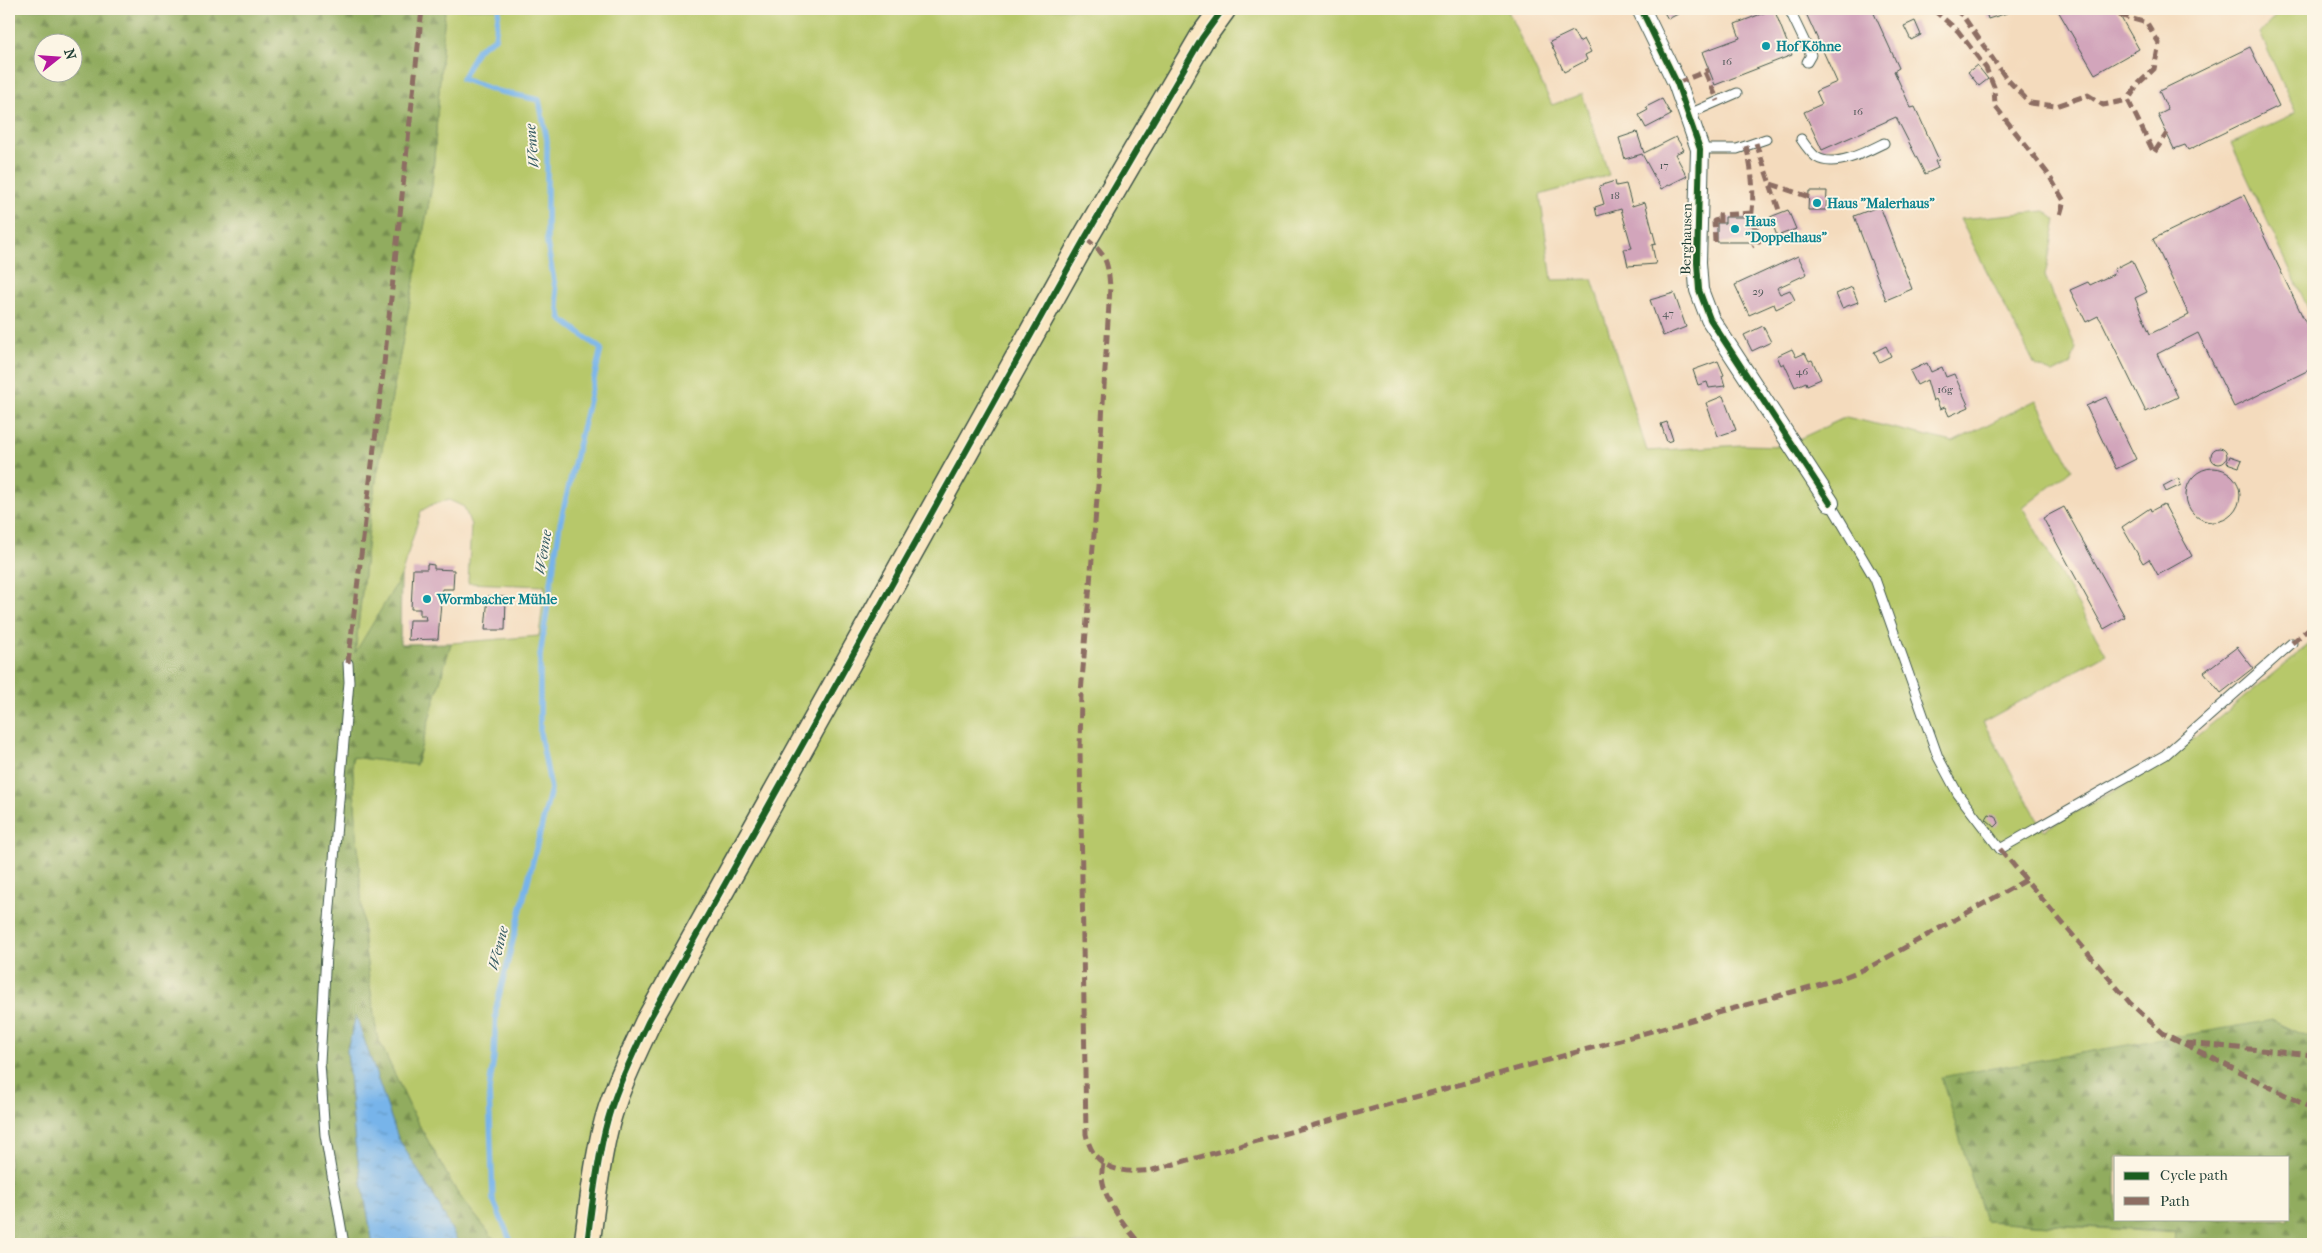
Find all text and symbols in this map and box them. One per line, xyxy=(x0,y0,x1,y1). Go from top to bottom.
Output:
north arrow xyxy=(32,32,82,82)
place label: Hof Köhne xyxy=(1776,38,1841,55)
marker: Hof Köhne xyxy=(1760,40,1772,52)
text: N xyxy=(60,47,80,62)
house number: 16 xyxy=(1722,55,1732,68)
house number: 16 xyxy=(1853,105,1863,118)
water label: Wenne xyxy=(521,122,543,169)
house number: 17 xyxy=(1659,159,1669,172)
house number: 18 xyxy=(1610,189,1620,202)
place label: Haus "Malerhaus" xyxy=(1827,195,1935,212)
marker: Haus "Malerhaus" xyxy=(1811,197,1823,209)
street label: Berghausen xyxy=(1677,203,1696,275)
place label: Haus "Doppelhaus" xyxy=(1744,213,1828,246)
marker: Haus "Doppelhaus" xyxy=(1729,223,1741,235)
house number: 29 xyxy=(1752,285,1764,298)
house number: 47 xyxy=(1662,307,1674,320)
house number: 46 xyxy=(1796,365,1808,378)
house number: 16g xyxy=(1937,383,1953,396)
water label: Wenne xyxy=(531,528,556,575)
place label: Wormbacher Mühle xyxy=(436,591,557,608)
marker: Wormbacher Mühle xyxy=(421,593,433,605)
water label: Wenne xyxy=(484,923,512,972)
legend xyxy=(2114,1156,2290,1220)
text: Cycle path xyxy=(2160,1166,2228,1184)
text: Path xyxy=(2160,1192,2190,1210)

